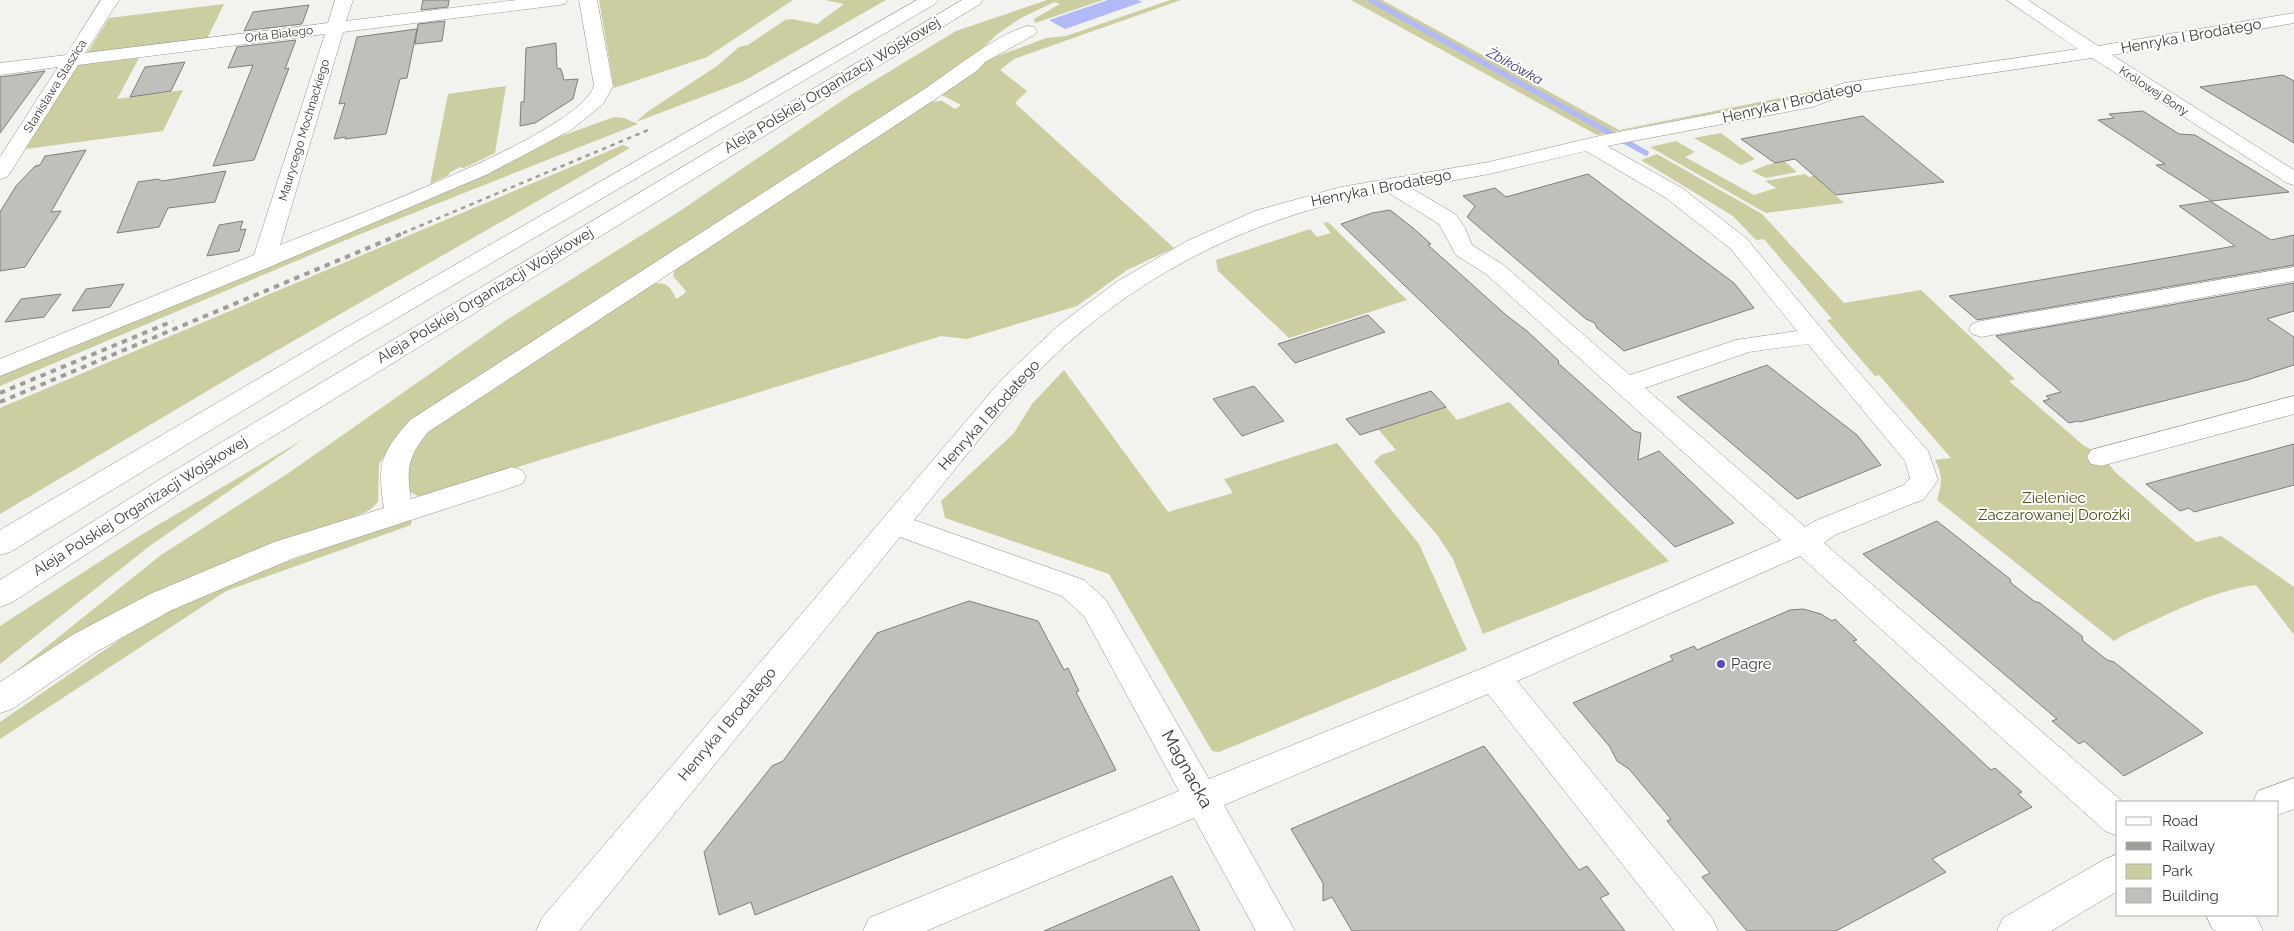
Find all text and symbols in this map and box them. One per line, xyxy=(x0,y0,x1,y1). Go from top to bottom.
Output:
street label: Aleja Polskiej Organizacji Wojskowej xyxy=(721,13,943,157)
street label: Henryka I Brodatego xyxy=(2119,15,2263,57)
street label: Orła Białego xyxy=(244,23,314,45)
street label: Stanisława Staszica xyxy=(21,37,89,135)
water label: Żbikówka xyxy=(1483,42,1547,88)
street label: Maurycego Mochnackiego xyxy=(276,57,332,203)
street label: Królowej Bony xyxy=(2117,63,2192,119)
street label: Henryka I Brodatego xyxy=(1720,77,1864,127)
street label: Henryka I Brodatego xyxy=(1309,166,1453,210)
street label: Aleja Polskiej Organizacji Wojskowej xyxy=(374,223,596,367)
street label: Henryka I Brodatego xyxy=(935,356,1043,474)
street label: Aleja Polskiej Organizacji Wojskowej xyxy=(30,432,250,580)
park label: Zieleniec Zaczarowanej Dorożki xyxy=(1978,489,2130,524)
place label: Pagre xyxy=(1731,655,1772,673)
marker: Pagre xyxy=(1715,658,1727,670)
street label: Henryka I Brodatego xyxy=(674,664,780,784)
street label: Magnacka xyxy=(1157,726,1218,812)
legend xyxy=(2116,801,2279,916)
text: Road xyxy=(2162,812,2198,830)
text: Railway xyxy=(2162,837,2215,855)
text: Park xyxy=(2162,862,2193,880)
text: Building xyxy=(2162,887,2219,905)

